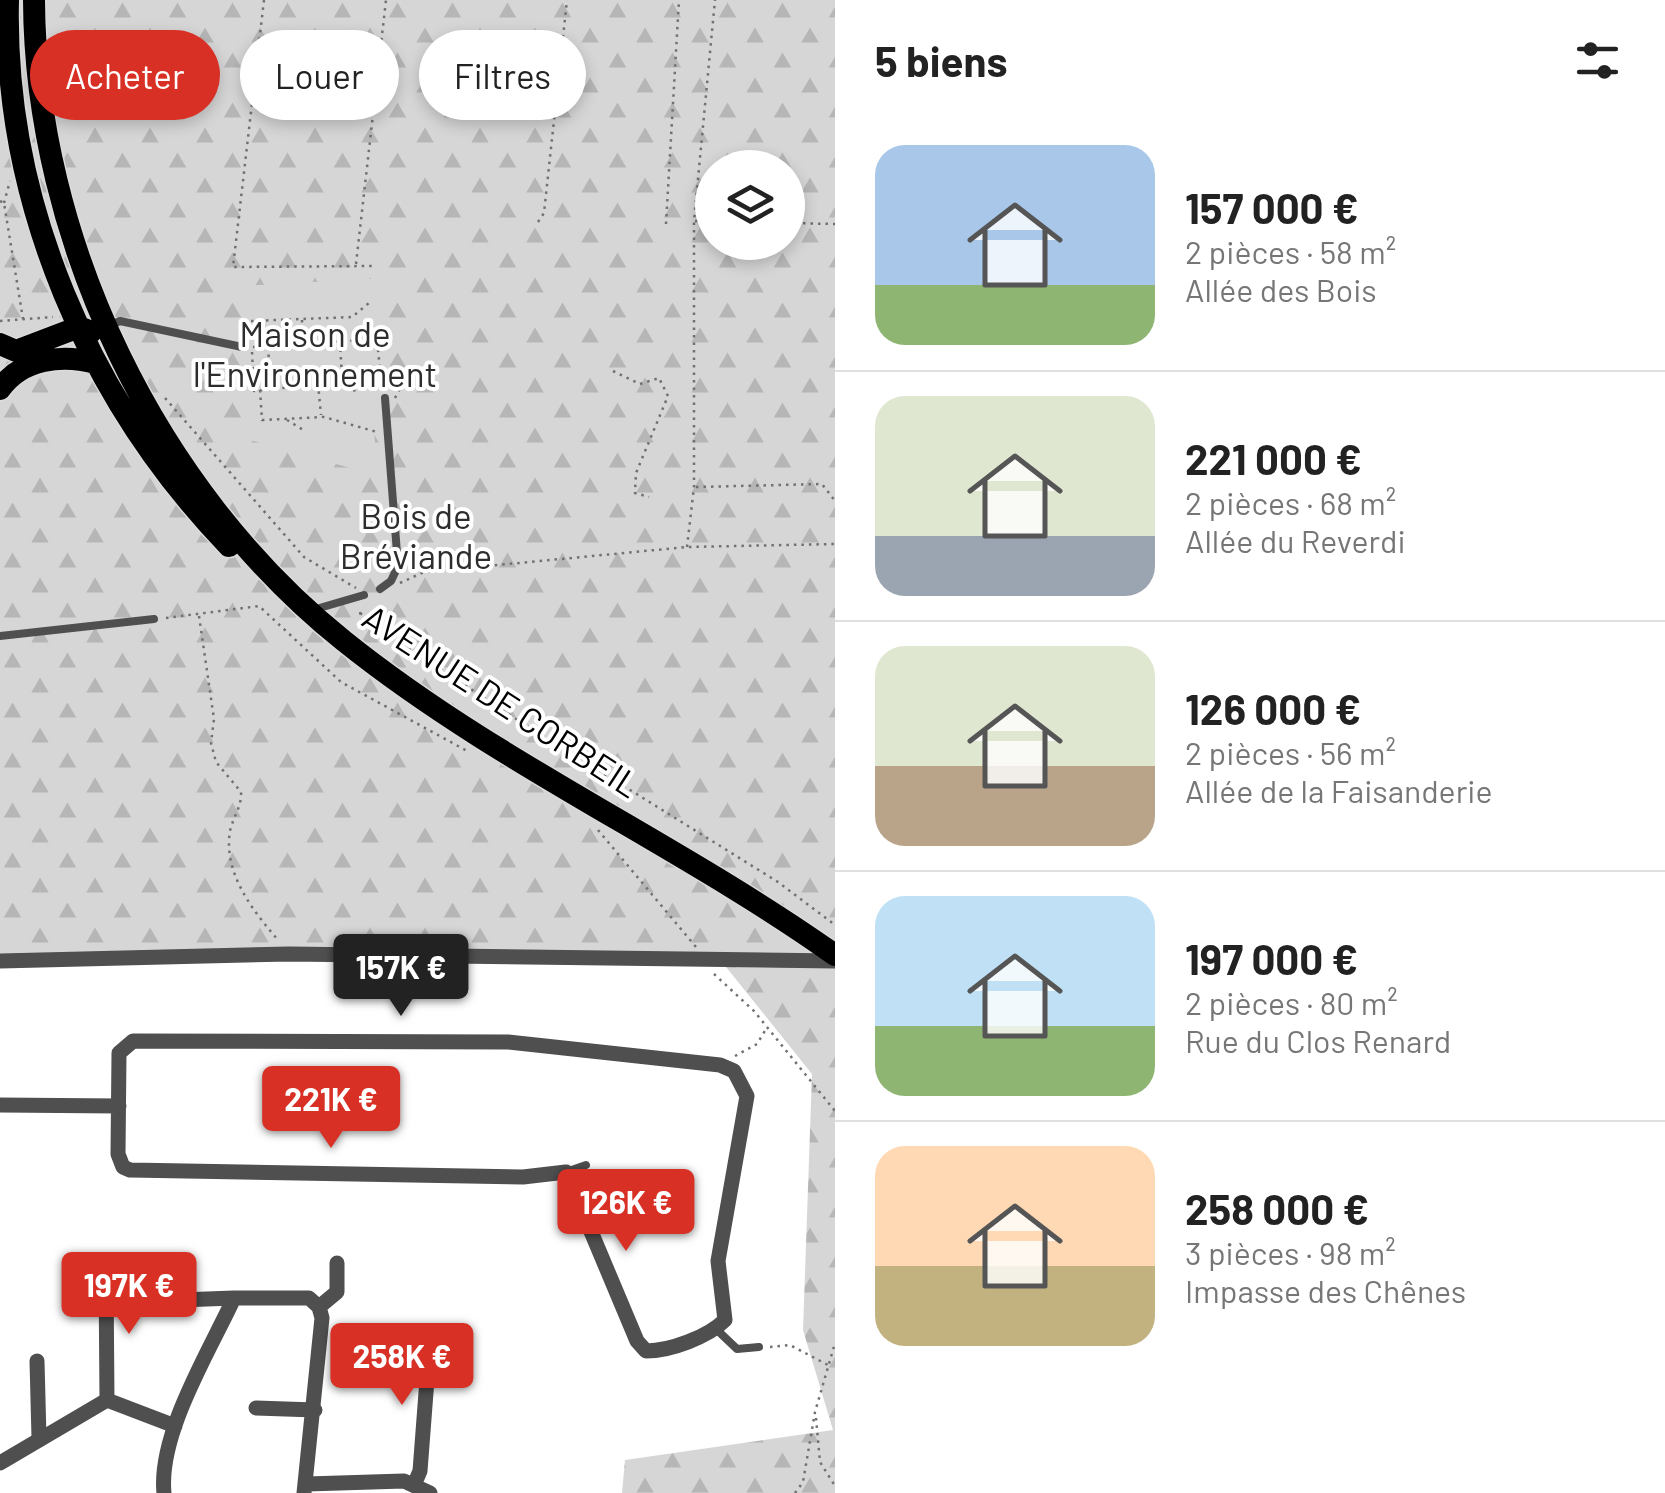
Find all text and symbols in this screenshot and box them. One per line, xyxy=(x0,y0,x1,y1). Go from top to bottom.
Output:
chip: Acheter xyxy=(30,30,220,120)
chip: Louer xyxy=(240,30,399,120)
chip: Filtres xyxy=(419,30,586,120)
icon: filters xyxy=(1570,33,1625,88)
text: 5 biens xyxy=(875,35,1008,85)
map controls xyxy=(695,150,805,260)
button: layers xyxy=(695,150,805,260)
text: 157 000 € xyxy=(1185,182,1359,232)
icon: home xyxy=(955,185,1075,305)
text: 2 pièces · 58 m² xyxy=(1185,232,1396,270)
text: Allée des Bois xyxy=(1185,270,1377,308)
park label: Maison de l'Environnement xyxy=(193,312,437,394)
text: 221 000 € xyxy=(1185,433,1362,483)
icon: home xyxy=(955,436,1075,556)
text: 2 pièces · 68 m² xyxy=(1185,483,1396,521)
park label: Bois de Bréviande xyxy=(340,494,492,576)
text: Allée du Reverdi xyxy=(1185,521,1406,559)
street label: AVENUE DE CORBEIL xyxy=(356,595,648,805)
text: 126 000 € xyxy=(1185,683,1361,733)
icon: home xyxy=(955,686,1075,806)
text: 2 pièces · 56 m² xyxy=(1185,733,1396,771)
text: Allée de la Faisanderie xyxy=(1185,771,1493,809)
text: 197 000 € xyxy=(1185,933,1358,983)
pin: 157K € xyxy=(320,934,482,1019)
icon: home xyxy=(955,936,1075,1056)
text: 157K € xyxy=(355,947,447,985)
text: 2 pièces · 80 m² xyxy=(1185,983,1398,1021)
text: Rue du Clos Renard xyxy=(1185,1021,1451,1059)
pin: 221K € xyxy=(250,1066,412,1151)
text: 221K € xyxy=(284,1079,378,1117)
pin: 126K € xyxy=(545,1169,707,1254)
text: 126K € xyxy=(579,1182,673,1220)
text: 258 000 € xyxy=(1185,1183,1369,1233)
icon: home xyxy=(955,1186,1075,1306)
text: 3 pièces · 98 m² xyxy=(1185,1233,1396,1271)
pin: 197K € xyxy=(48,1252,210,1337)
text: 197K € xyxy=(84,1265,174,1303)
text: Impasse des Chênes xyxy=(1185,1271,1466,1309)
pin: 258K € xyxy=(321,1323,483,1408)
text: 258K € xyxy=(352,1336,452,1374)

